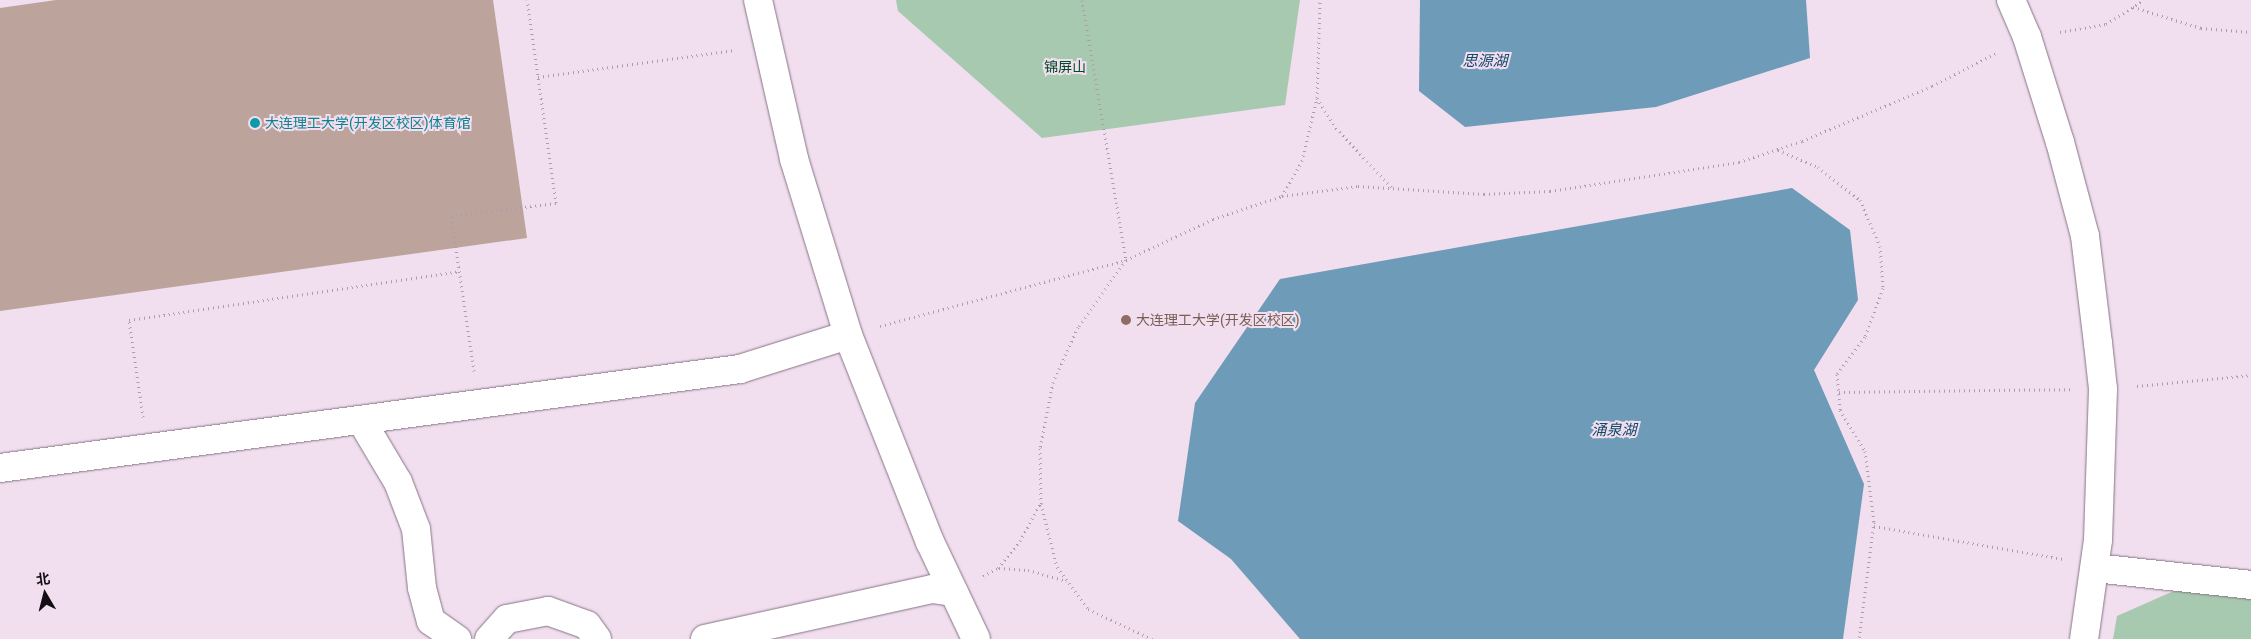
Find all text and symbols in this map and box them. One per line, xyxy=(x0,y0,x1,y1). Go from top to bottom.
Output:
water label: 思源湖 xyxy=(1463,53,1507,71)
park label: 锦屏山 xyxy=(1044,59,1086,75)
place label: 大连理工大学(开发区校区)体育馆 xyxy=(265,115,471,131)
marker: 大连理工大学(开发区校区)体育馆 xyxy=(249,117,261,129)
place label: 大连理工大学(开发区校区) xyxy=(1136,312,1300,328)
marker: 大连理工大学(开发区校区) xyxy=(1120,314,1132,326)
water label: 涌泉湖 xyxy=(1592,422,1636,440)
north arrow xyxy=(20,569,70,619)
text: 北 xyxy=(35,570,51,588)

